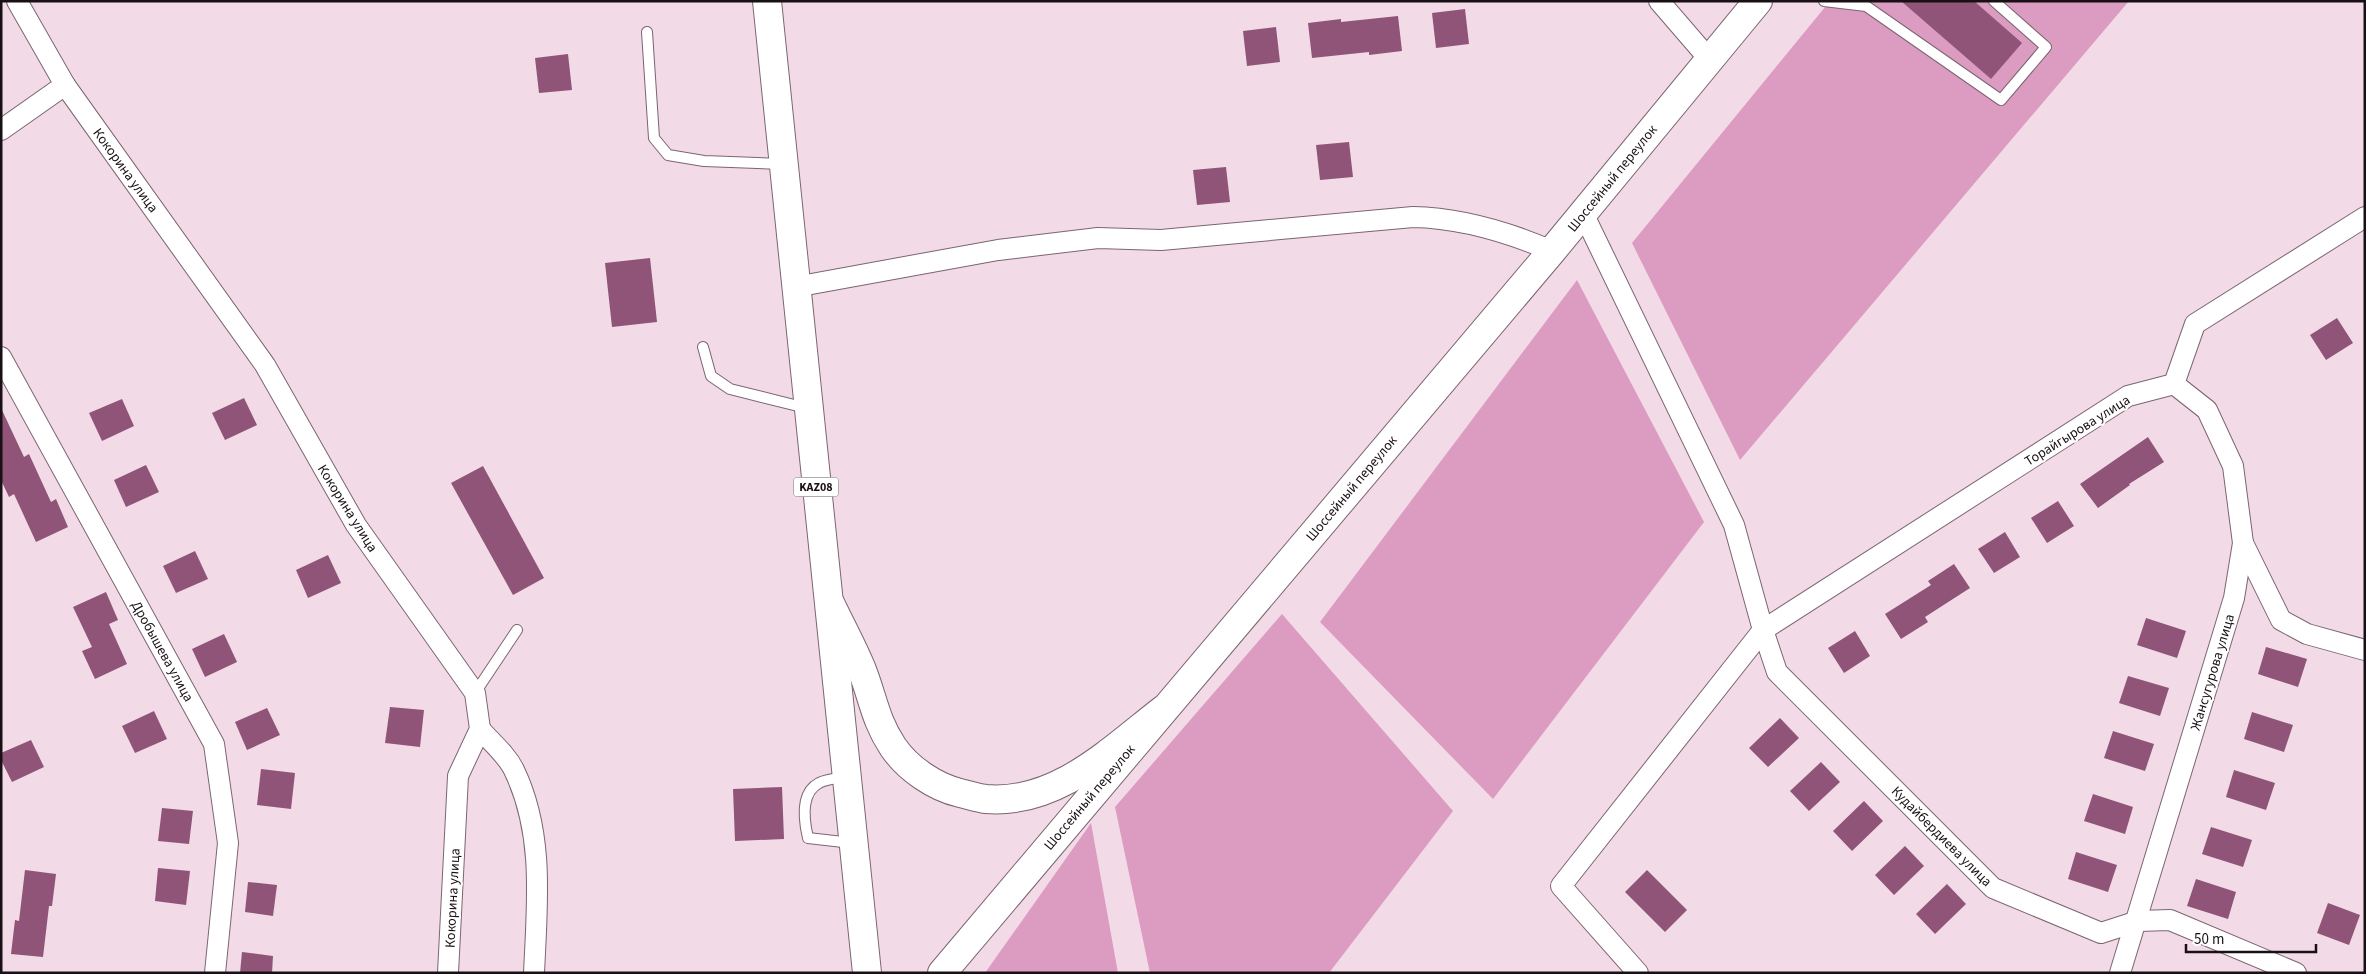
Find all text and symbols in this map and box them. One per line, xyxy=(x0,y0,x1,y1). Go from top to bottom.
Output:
street label: Шоссейный переулок xyxy=(1563,121,1662,237)
street label: Кокорина улица xyxy=(88,124,163,217)
street label: Торайгырова улица xyxy=(2021,390,2134,471)
street label: Шоссейный переулок xyxy=(1301,431,1402,546)
street label: Кокорина улица xyxy=(312,461,382,556)
road number: KAZ08 xyxy=(794,478,838,497)
street label: Дробышева улица xyxy=(126,597,198,706)
street label: Жансугурова улица xyxy=(2186,612,2240,733)
street label: Шоссейный переулок xyxy=(1039,740,1140,855)
street label: Кудайбердиева улица xyxy=(1886,782,1996,892)
street label: Кокорина улица xyxy=(440,848,466,948)
scale bar xyxy=(2186,922,2316,954)
text: 50 m xyxy=(2194,929,2224,950)

